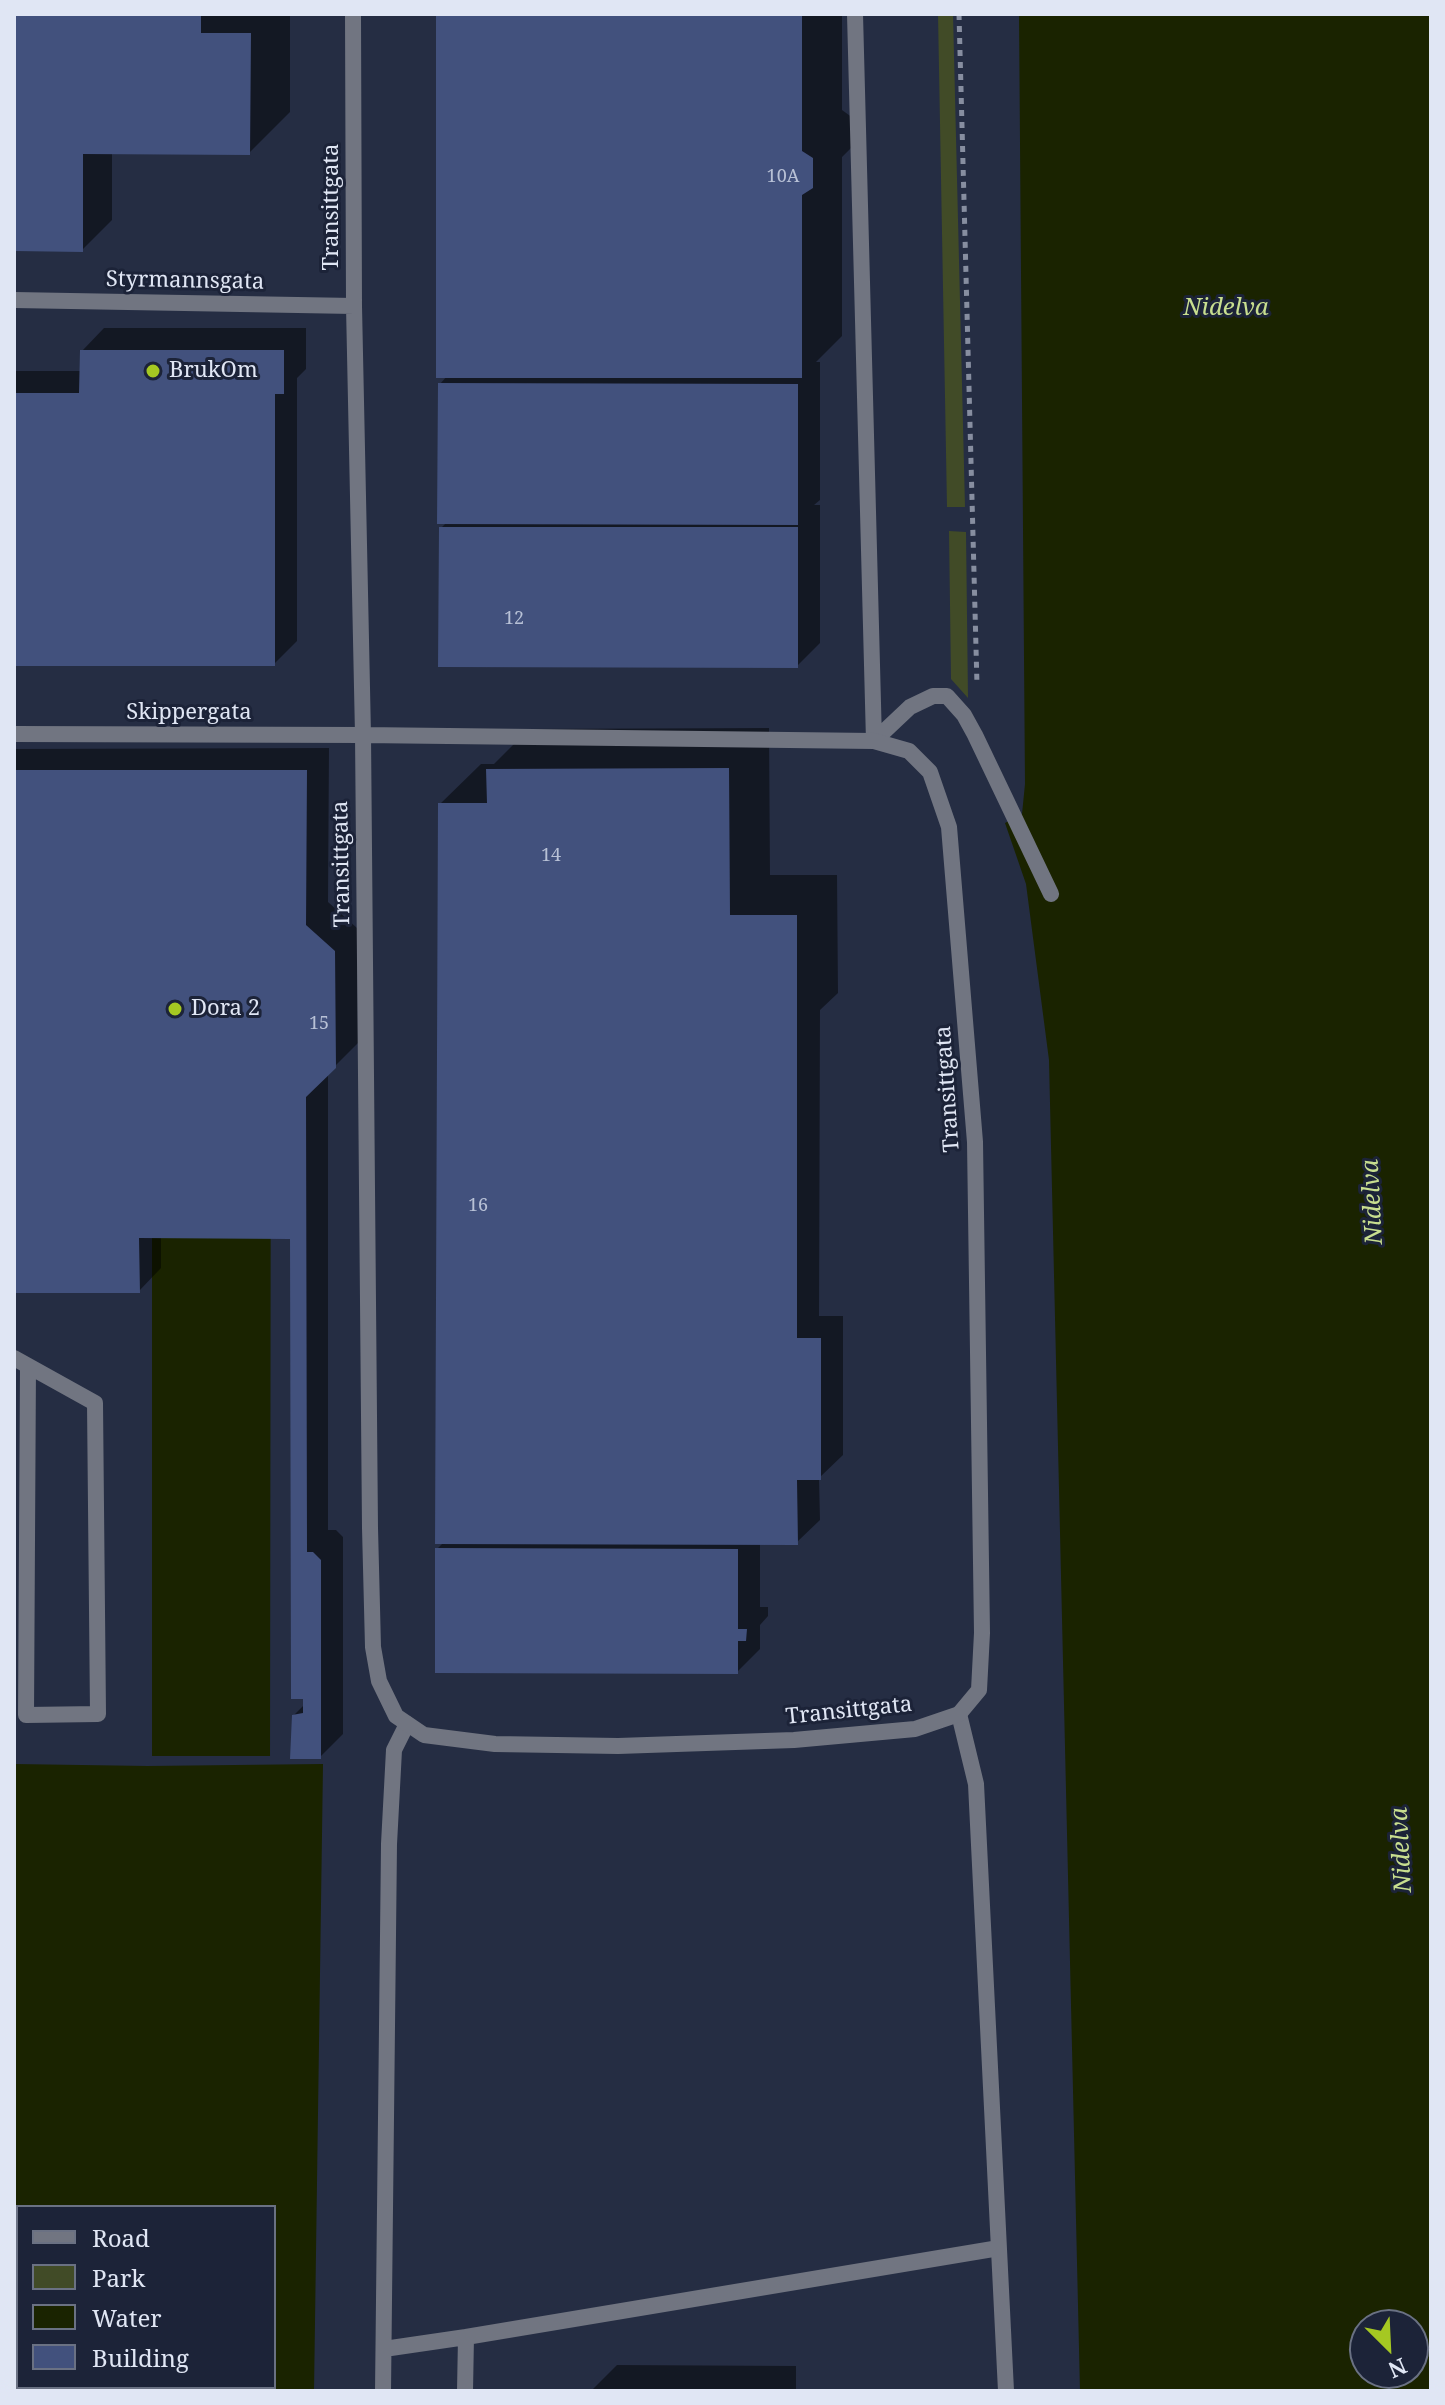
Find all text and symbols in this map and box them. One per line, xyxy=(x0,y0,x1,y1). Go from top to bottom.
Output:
street label: Transittgata xyxy=(319,144,345,270)
house number: 10A xyxy=(767,166,799,188)
street label: Styrmannsgata xyxy=(106,266,264,296)
water label: Nidelva xyxy=(1183,294,1269,322)
place label: BrukOm xyxy=(169,358,258,384)
marker: BrukOm xyxy=(144,362,162,380)
house number: 12 xyxy=(504,608,524,630)
street label: Skippergata xyxy=(126,700,252,726)
street label: Transittgata xyxy=(328,800,356,928)
house number: 14 xyxy=(541,845,561,867)
place label: Dora 2 xyxy=(191,996,260,1022)
marker: Dora 2 xyxy=(166,1000,184,1018)
house number: 15 xyxy=(309,1013,329,1035)
street label: Transittgata xyxy=(930,1025,966,1153)
water label: Nidelva xyxy=(1356,1159,1390,1245)
house number: 16 xyxy=(468,1195,488,1217)
street label: Transittgata xyxy=(785,1691,913,1731)
water label: Nidelva xyxy=(1385,1807,1419,1893)
legend xyxy=(16,2205,276,2389)
text: Road xyxy=(92,2221,150,2254)
text: Park xyxy=(92,2261,145,2294)
text: Water xyxy=(92,2301,162,2334)
north arrow xyxy=(1349,2309,1429,2389)
text: Building xyxy=(92,2341,189,2374)
text: N xyxy=(1384,2352,1412,2386)

